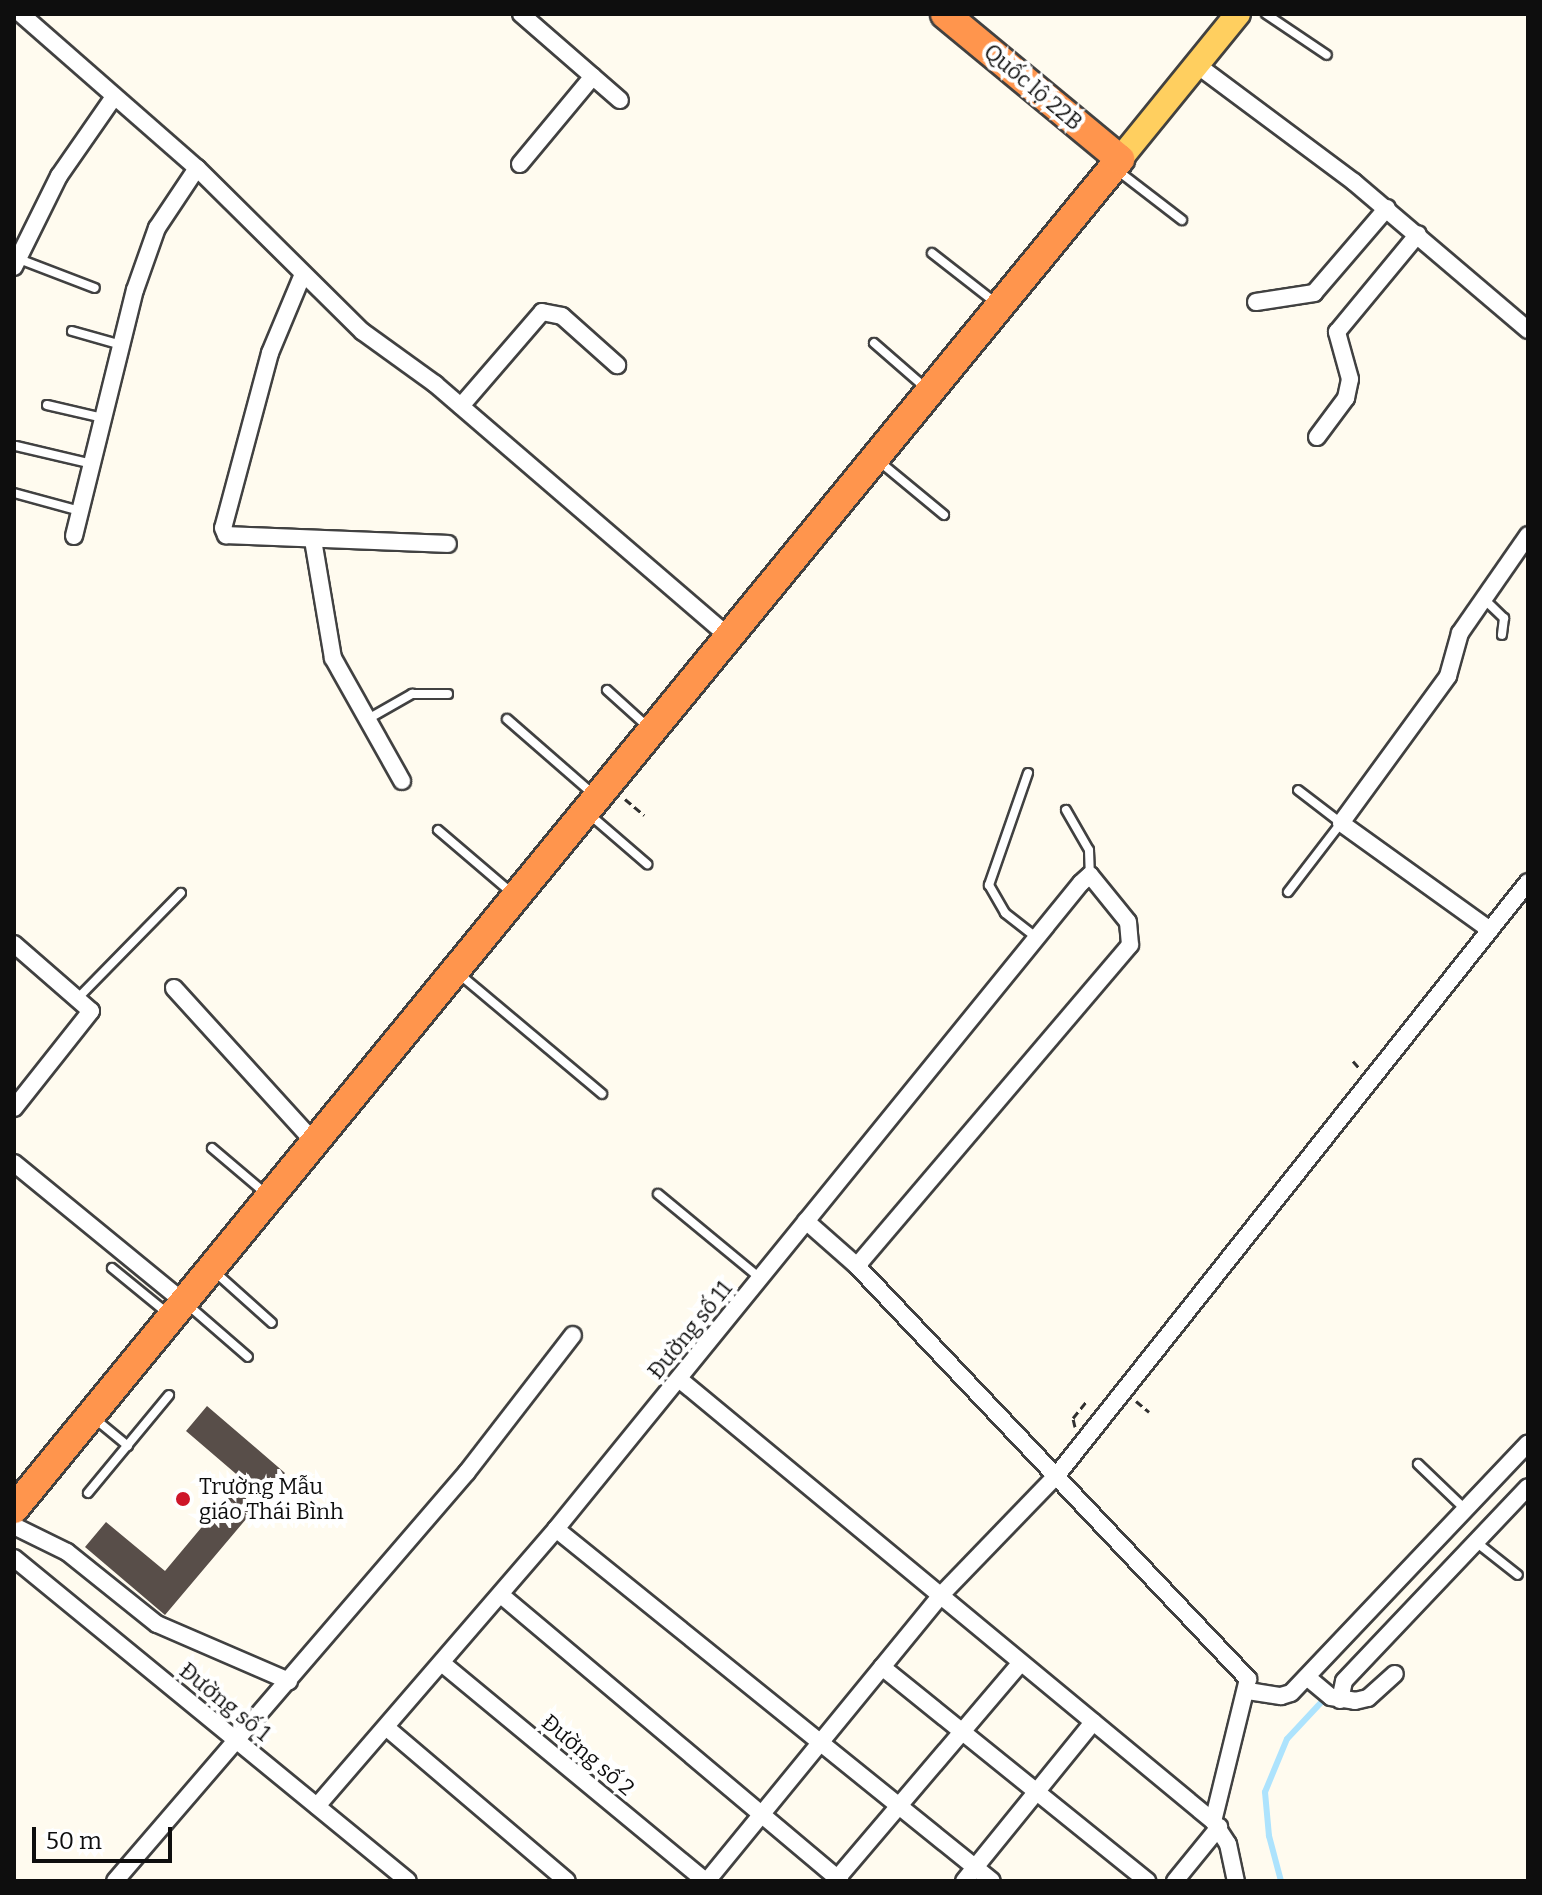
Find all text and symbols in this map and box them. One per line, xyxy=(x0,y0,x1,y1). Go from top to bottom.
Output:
street label: Quốc lộ 22B xyxy=(979,38,1087,136)
street label: Đường số 11 xyxy=(643,1276,737,1384)
place label: Trường Mẫu giáo Thái Bình xyxy=(199,1473,344,1524)
marker: Trường Mẫu giáo Thái Bình xyxy=(174,1490,192,1508)
street label: Đường số 1 xyxy=(174,1657,276,1747)
street label: Đường số 2 xyxy=(536,1709,640,1801)
scale bar xyxy=(36,1811,176,1861)
text: 50 m xyxy=(46,1827,102,1855)

